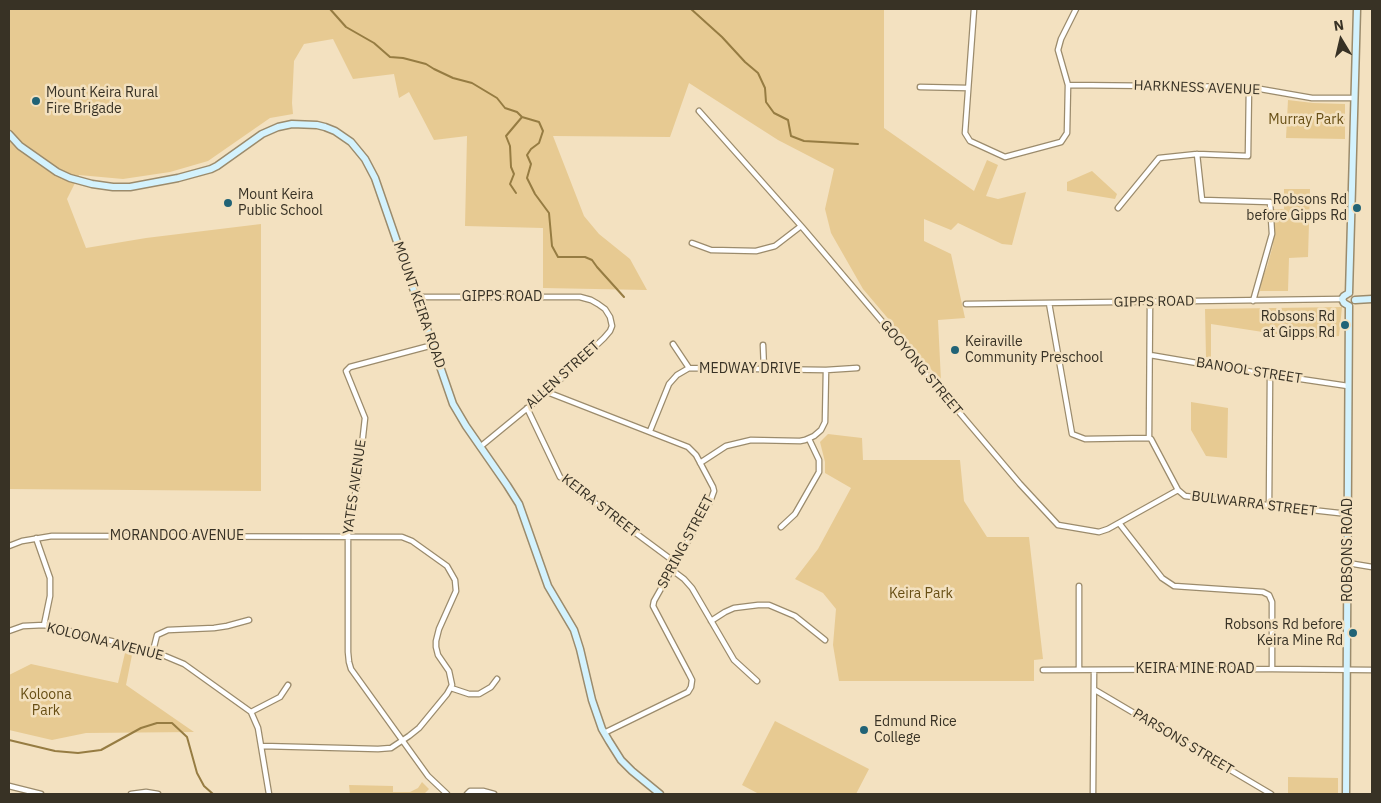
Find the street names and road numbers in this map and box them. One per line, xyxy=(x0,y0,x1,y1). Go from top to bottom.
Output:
street label: HARKNESS AVENUE xyxy=(1133,77,1261,99)
street label: MOUNT KEIRA ROAD xyxy=(389,240,449,370)
street label: GIPPS ROAD xyxy=(462,289,542,305)
street label: GIPPS ROAD xyxy=(1114,293,1194,311)
street label: GOOYONG STREET xyxy=(876,317,966,419)
street label: ALLEN STREET xyxy=(523,337,603,413)
street label: BANOOL STREET xyxy=(1195,354,1303,388)
street label: MEDWAY DRIVE xyxy=(699,361,801,377)
street label: YATES AVENUE xyxy=(340,438,370,536)
street label: KEIRA STREET xyxy=(558,471,642,541)
street label: BULWARRA STREET xyxy=(1190,488,1318,520)
street label: SPRING STREET xyxy=(654,492,718,592)
street label: ROBSONS ROAD xyxy=(1340,498,1356,602)
street label: MORANDOO AVENUE xyxy=(110,528,244,544)
street label: KOLOONA AVENUE xyxy=(45,619,165,665)
street label: KEIRA MINE ROAD xyxy=(1135,661,1255,677)
street label: PARSONS STREET xyxy=(1130,705,1236,779)

